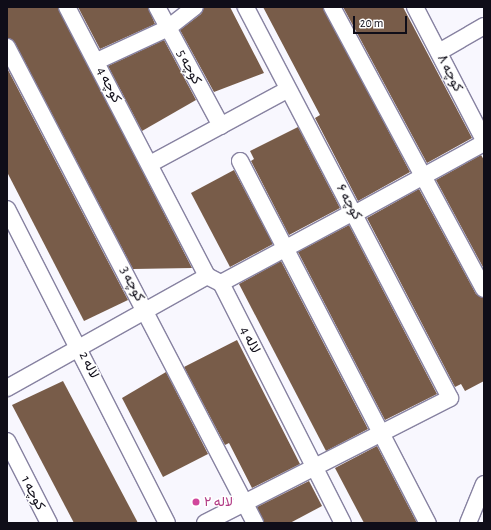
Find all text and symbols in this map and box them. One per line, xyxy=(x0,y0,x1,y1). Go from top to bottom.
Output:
scale bar xyxy=(355,8,409,34)
text: 20 m xyxy=(360,17,383,29)
street label: کوچه 5 xyxy=(173,47,205,87)
street label: کوچه ۸ xyxy=(434,52,466,94)
street label: کوچه 4 xyxy=(93,64,125,106)
street label: کوچه ۶ xyxy=(332,181,366,223)
street label: کوچه 3 xyxy=(116,264,148,304)
street label: لاله 4 xyxy=(236,324,264,356)
street label: لاله 2 xyxy=(75,349,103,381)
street label: کوچه 1 xyxy=(17,473,49,513)
place label: لاله ۲ xyxy=(204,494,233,510)
marker: لاله ۲ xyxy=(191,497,201,507)

